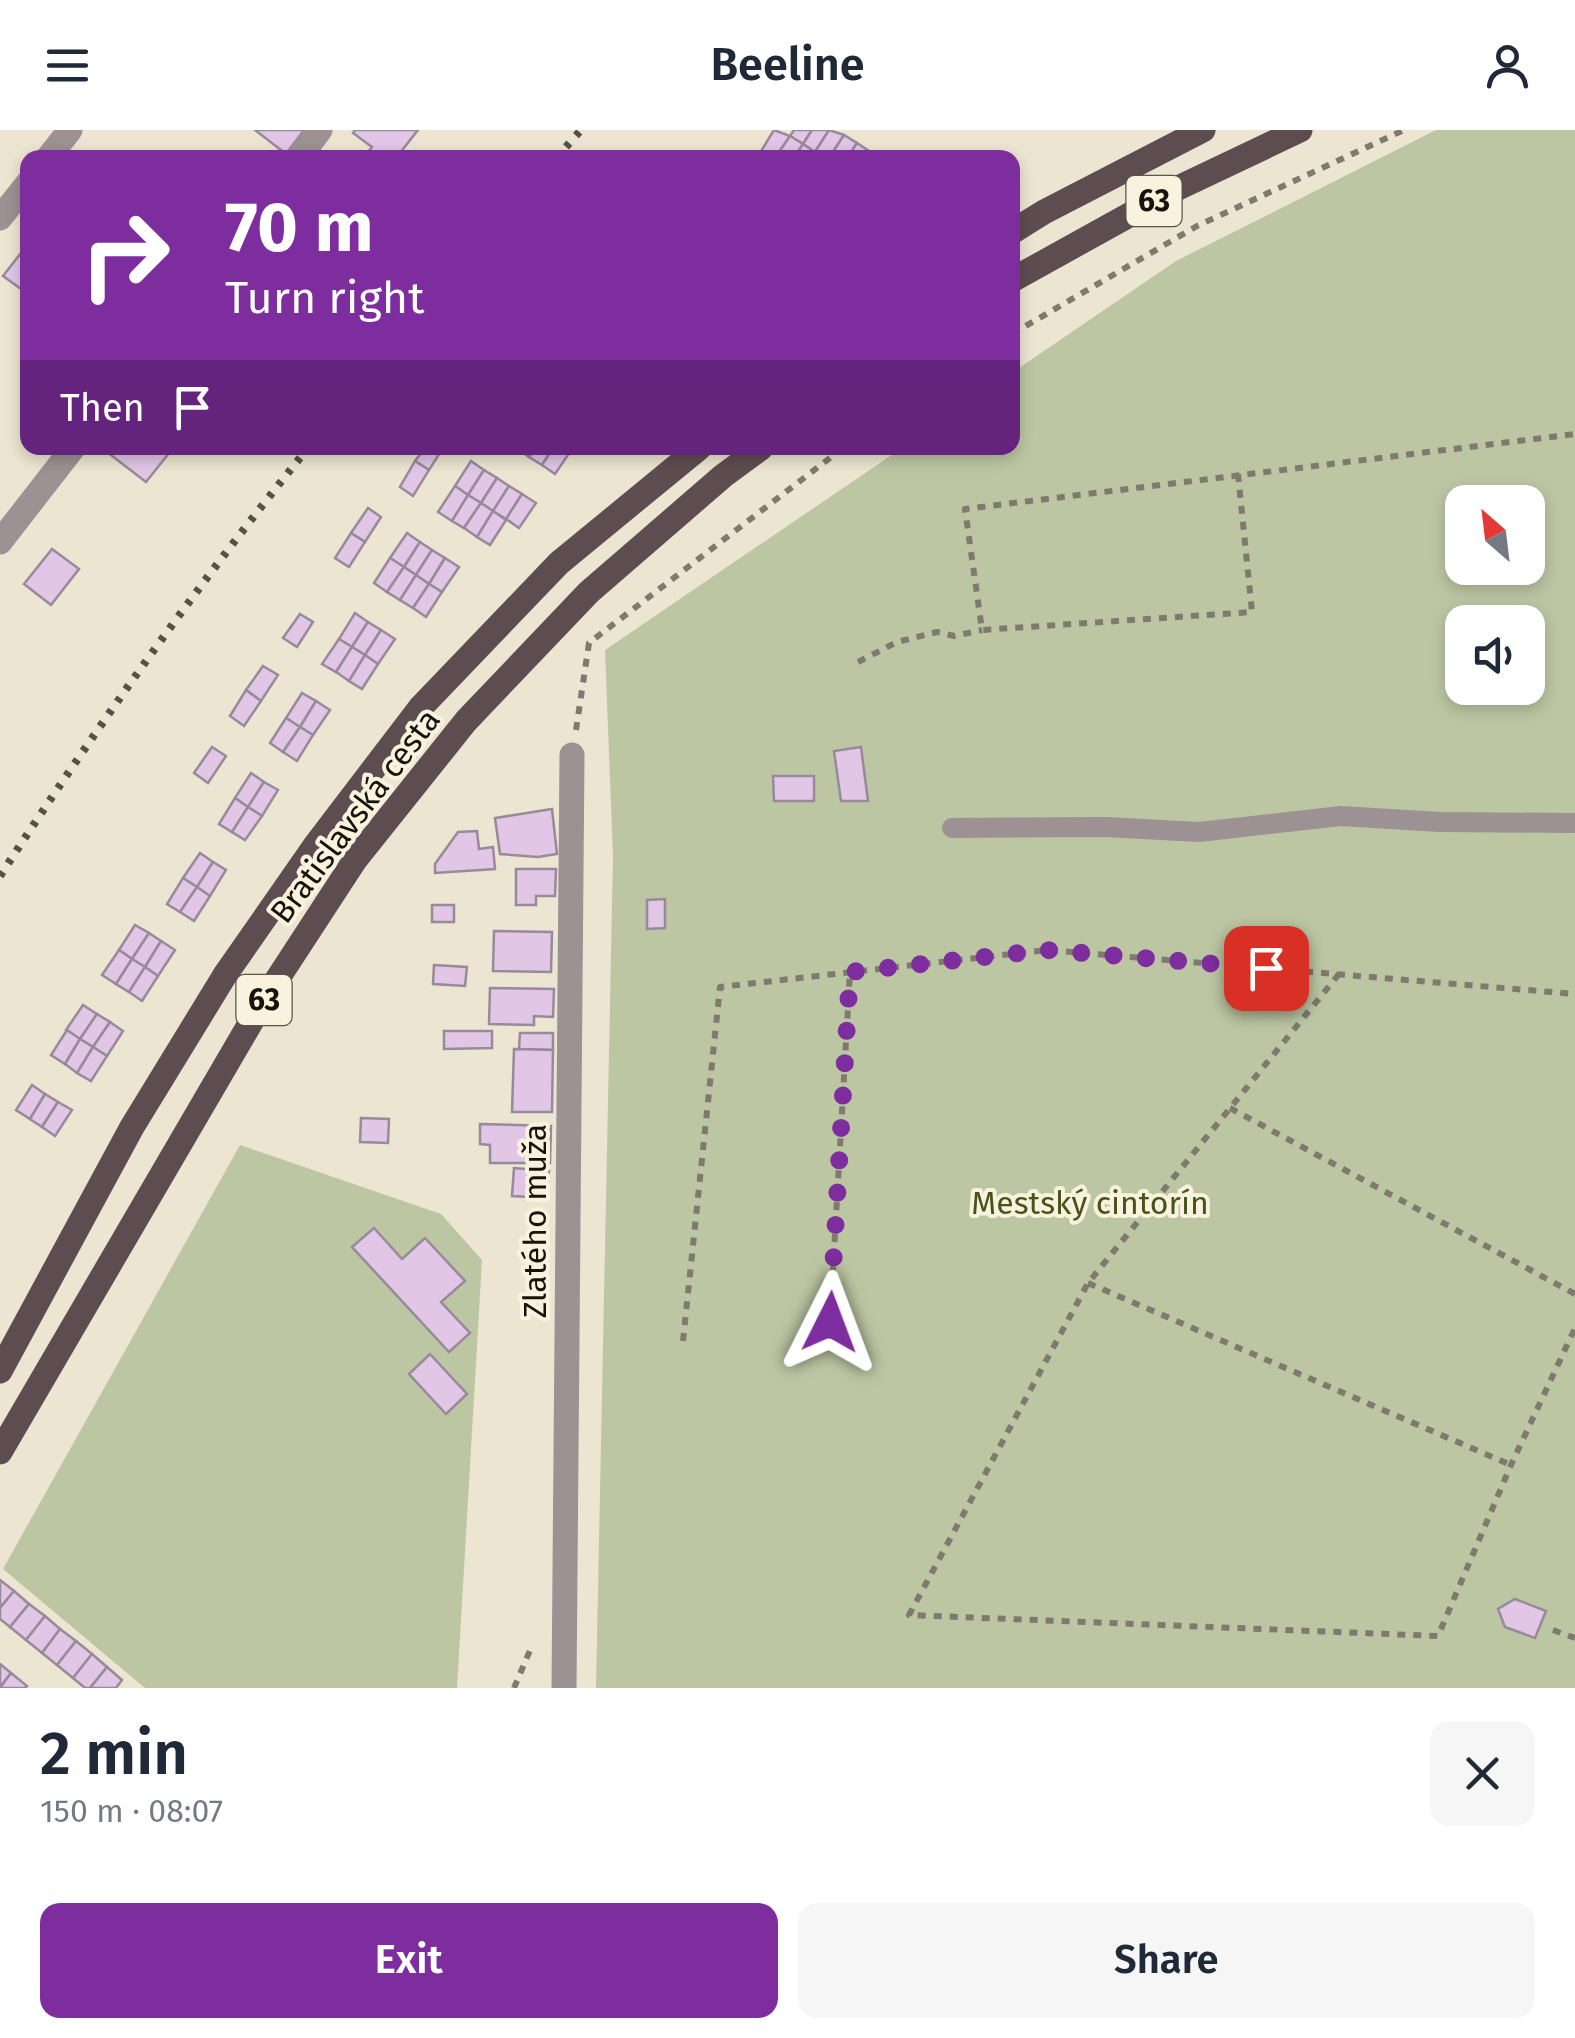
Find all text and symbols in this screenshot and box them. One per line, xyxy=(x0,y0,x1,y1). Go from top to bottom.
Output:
icon: menu xyxy=(40,38,95,93)
text: Beeline xyxy=(710,38,865,92)
icon: person xyxy=(1480,38,1535,93)
road number: 63 xyxy=(1126,176,1182,226)
text: 70 m xyxy=(225,186,374,270)
icon: right xyxy=(60,190,190,320)
text: Turn right xyxy=(225,271,424,325)
icon: arrive xyxy=(165,380,220,435)
text: Then xyxy=(60,385,145,431)
north arrow xyxy=(1445,485,1545,585)
map controls xyxy=(1445,485,1545,705)
button: sound xyxy=(1445,605,1545,705)
street label: Bratislavská cesta xyxy=(262,702,448,930)
pin xyxy=(1224,926,1309,1011)
icon: arrive xyxy=(1239,941,1294,996)
road number: 63 xyxy=(236,975,292,1025)
street label: Zlatého muža xyxy=(516,1124,554,1318)
park label: Mestský cintorín xyxy=(971,1184,1209,1222)
position arrow xyxy=(778,1270,882,1374)
text: 2 min xyxy=(40,1718,188,1790)
button: close xyxy=(1430,1721,1535,1826)
text: 150 m · 08:07 xyxy=(40,1792,223,1830)
button: Exit xyxy=(40,1903,778,2018)
button: Share xyxy=(798,1903,1535,2018)

